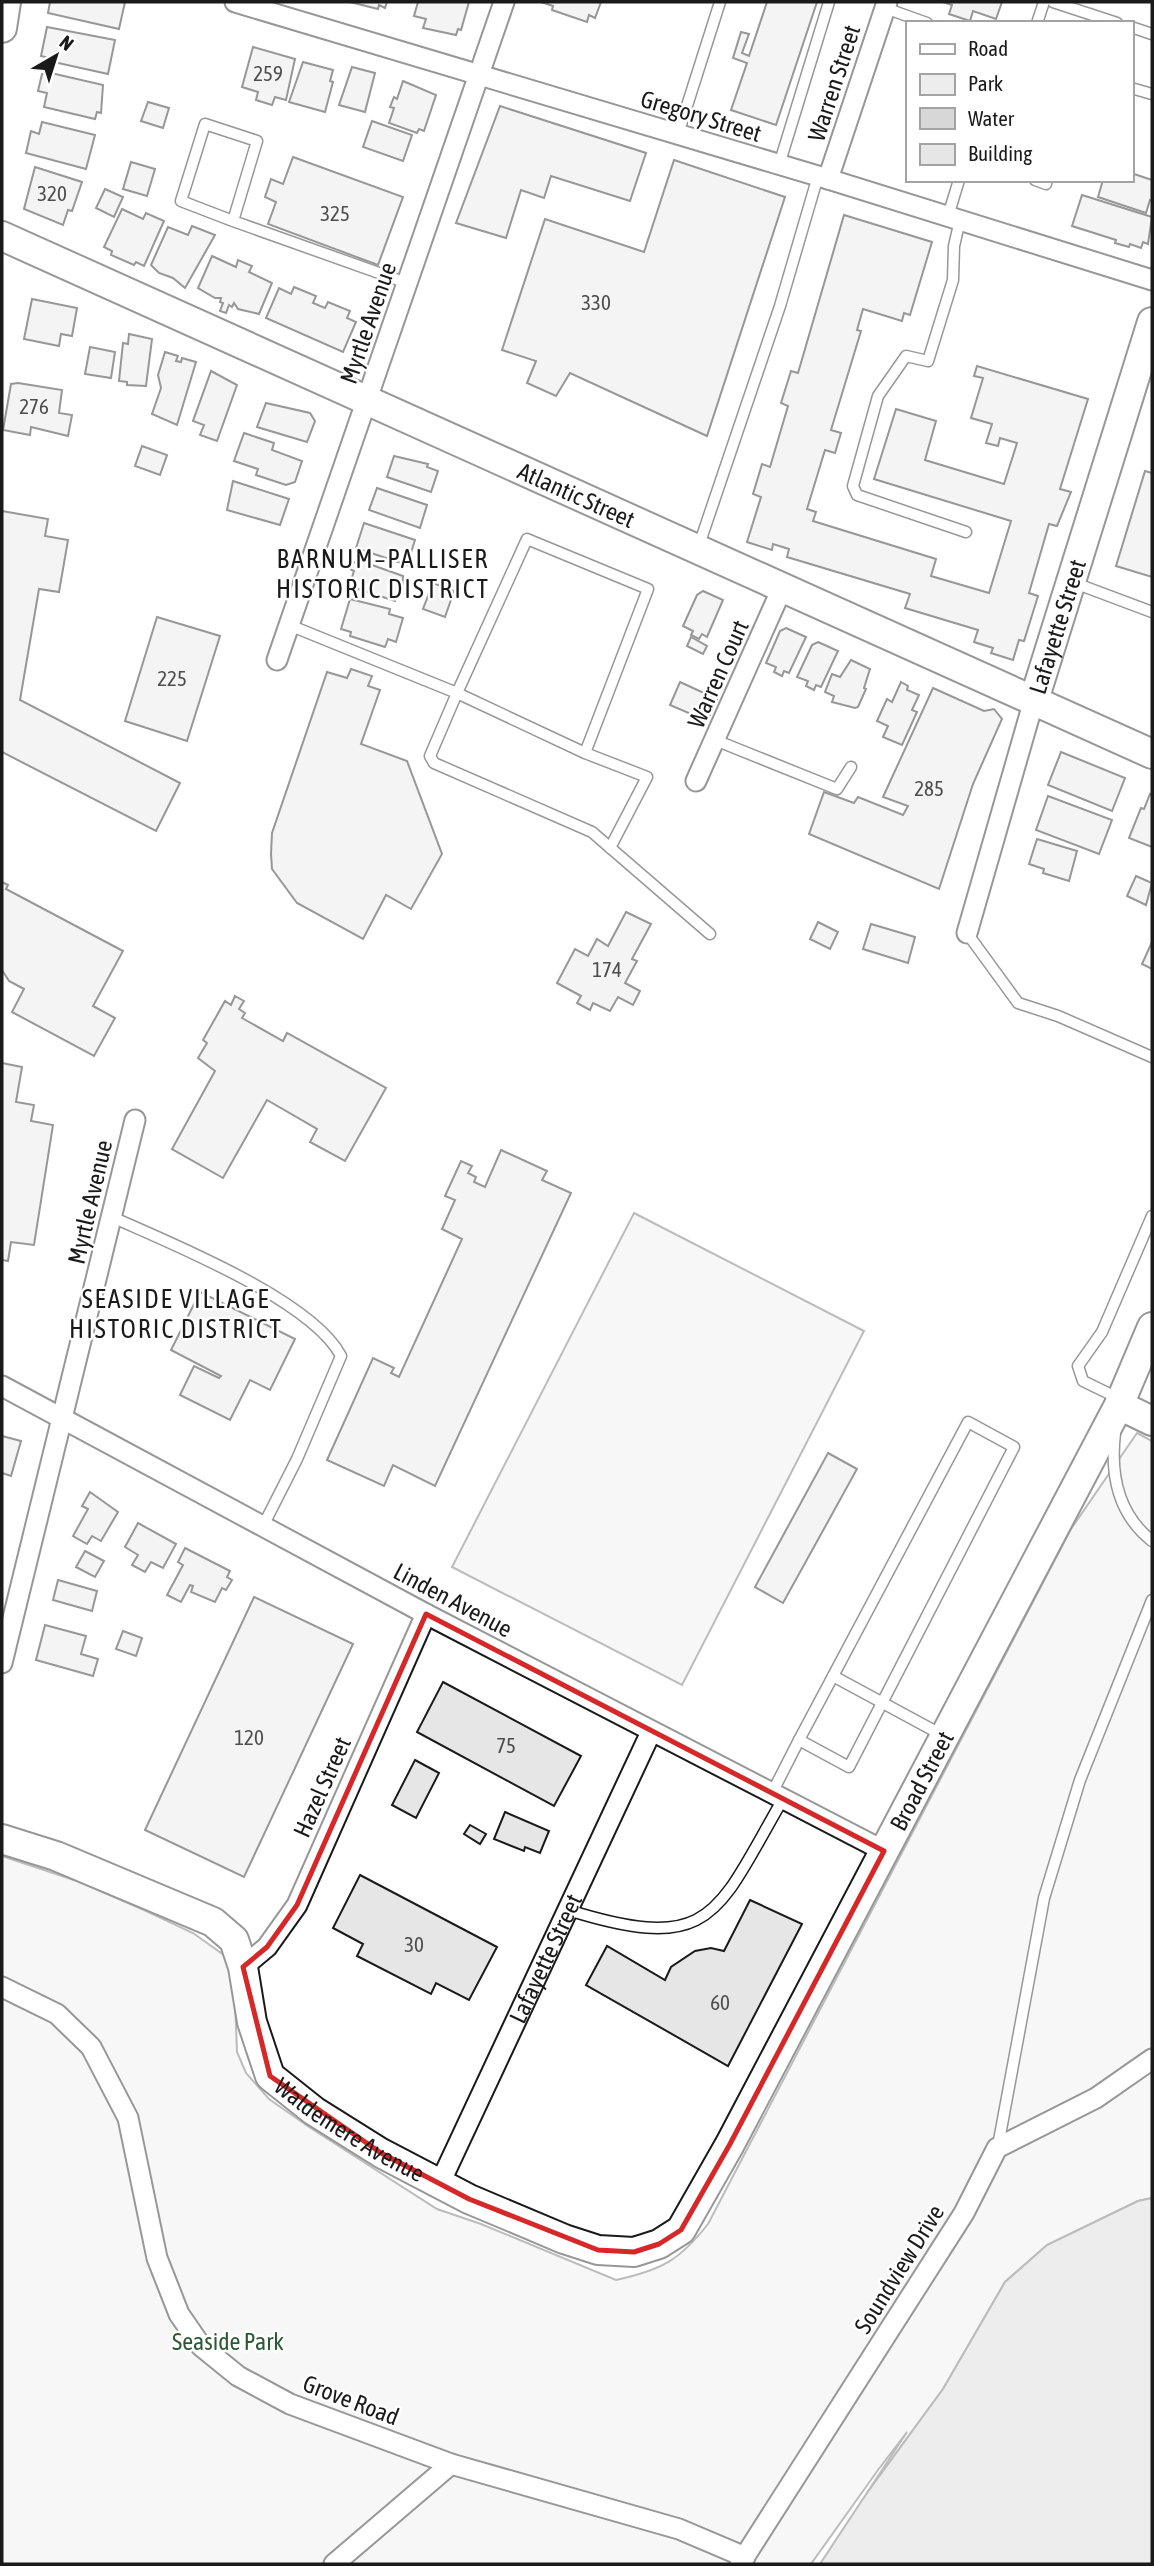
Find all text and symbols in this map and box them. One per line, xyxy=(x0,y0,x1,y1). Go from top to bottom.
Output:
north arrow xyxy=(21,21,91,91)
street label: Warren Street xyxy=(803,21,865,144)
legend xyxy=(906,21,1133,182)
text: N xyxy=(55,31,78,55)
text: Road xyxy=(968,36,1008,60)
house number: 259 xyxy=(253,61,283,85)
text: Park xyxy=(968,71,1003,95)
street label: Gregory Street xyxy=(637,85,765,147)
text: Water xyxy=(968,106,1015,130)
text: Building xyxy=(968,141,1032,165)
house number: 320 xyxy=(37,181,67,205)
house number: 325 xyxy=(320,201,350,225)
street label: Myrtle Avenue xyxy=(335,259,401,387)
house number: 330 xyxy=(581,290,611,314)
house number: 276 xyxy=(19,394,49,418)
street label: Atlantic Street xyxy=(514,457,639,533)
district label: BARNUM–PALLISER HISTORIC DISTRICT xyxy=(276,544,490,604)
street label: Lafayette Street xyxy=(1023,556,1091,697)
street label: Warren Court xyxy=(682,616,754,732)
house number: 225 xyxy=(157,666,187,690)
house number: 285 xyxy=(914,776,944,800)
house number: 174 xyxy=(592,957,622,981)
street label: Myrtle Avenue xyxy=(63,1137,117,1267)
district label: SEASIDE VILLAGE HISTORIC DISTRICT xyxy=(69,1284,283,1344)
street label: Linden Avenue xyxy=(389,1558,517,1642)
house number: 120 xyxy=(234,1725,264,1749)
street label: Broad Street xyxy=(884,1726,958,1835)
street label: Hazel Street xyxy=(288,1733,356,1841)
house number: 75 xyxy=(496,1733,516,1757)
street label: Lafayette Street xyxy=(503,1889,587,2027)
house number: 30 xyxy=(404,1932,424,1956)
house number: 60 xyxy=(710,1990,730,2014)
street label: Waldemere Avenue xyxy=(270,2072,429,2187)
street label: Soundview Drive xyxy=(849,2200,949,2338)
park label: Seaside Park xyxy=(172,2328,284,2355)
street label: Grove Road xyxy=(299,2369,403,2431)

